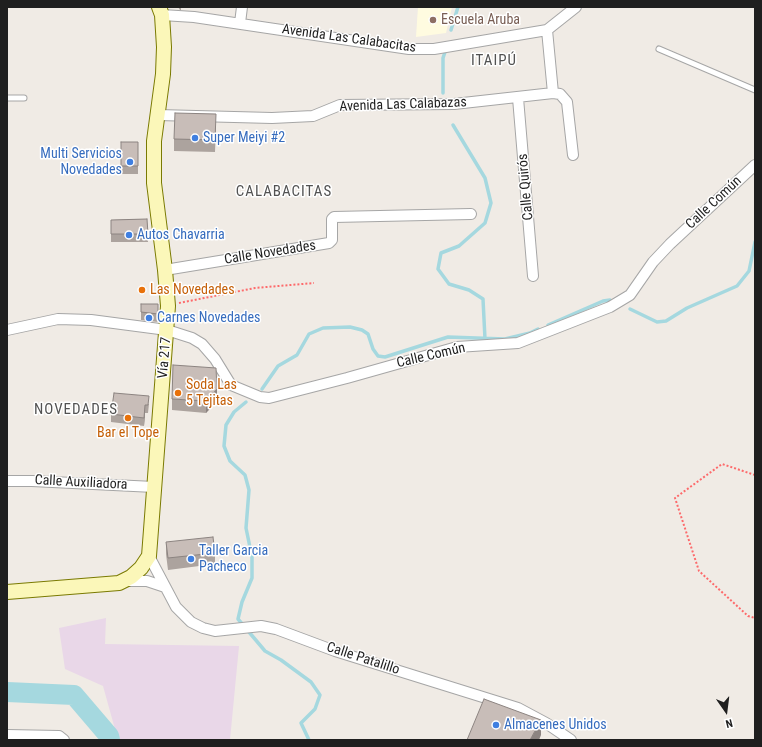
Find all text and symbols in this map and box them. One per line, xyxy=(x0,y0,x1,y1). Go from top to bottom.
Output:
place label: Escuela Aruba xyxy=(441,12,520,28)
marker: Escuela Aruba xyxy=(428,15,438,25)
street label: Avenida Las Calabacitas xyxy=(281,21,417,57)
district label: ITAIPÚ xyxy=(471,52,517,70)
street label: Avenida Las Calabazas xyxy=(339,94,467,116)
place label: Super Meiyi #2 xyxy=(203,130,285,146)
marker: Super Meiyi #2 xyxy=(190,133,200,143)
place label: Multi Servicios Novedades xyxy=(40,146,122,178)
street label: Calle Quirós xyxy=(515,153,537,221)
marker: Multi Servicios Novedades xyxy=(125,157,135,167)
street label: Calle Común xyxy=(683,173,745,233)
district label: CALABACITAS xyxy=(236,183,332,201)
place label: Autos Chavarria xyxy=(137,227,225,243)
marker: Autos Chavarria xyxy=(124,230,134,240)
street label: Calle Novedades xyxy=(223,237,317,269)
place label: Las Novedades xyxy=(150,282,235,298)
marker: Las Novedades xyxy=(137,285,147,295)
place label: Carnes Novedades xyxy=(157,310,260,326)
marker: Carnes Novedades xyxy=(144,313,154,323)
street label: Vía 217 xyxy=(155,336,175,380)
street label: Calle Común xyxy=(395,340,467,372)
place label: Soda Las 5 Tejitas xyxy=(186,377,237,410)
marker: Soda Las 5 Tejitas xyxy=(173,388,183,398)
district label: NOVEDADES xyxy=(34,401,118,419)
marker: Bar el Tope xyxy=(123,413,133,423)
place label: Bar el Tope xyxy=(97,425,159,441)
street label: Calle Auxiliadora xyxy=(34,472,128,494)
place label: Taller Garcia Pacheco xyxy=(199,543,268,576)
marker: Taller Garcia Pacheco xyxy=(186,554,196,564)
street label: Calle Patalillo xyxy=(324,639,402,679)
north arrow xyxy=(706,691,746,731)
text: N xyxy=(724,716,734,730)
place label: Almacenes Unidos xyxy=(504,717,607,733)
marker: Almacenes Unidos xyxy=(491,720,501,730)

